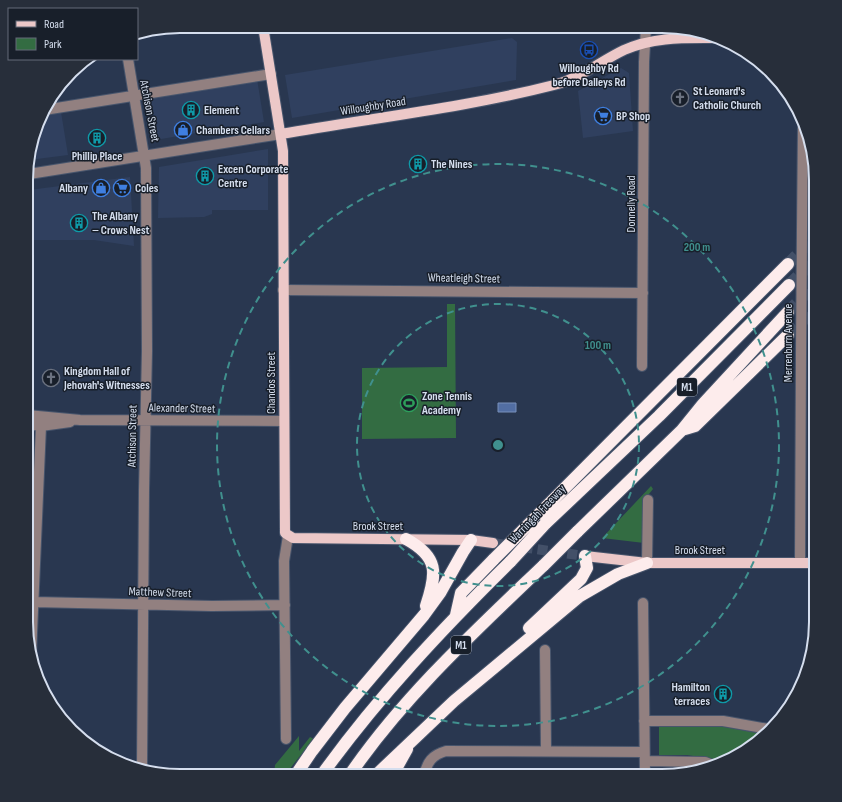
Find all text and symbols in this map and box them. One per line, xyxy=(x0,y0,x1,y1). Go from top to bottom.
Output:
legend xyxy=(8,8,138,60)
text: Road xyxy=(44,17,64,32)
text: Park xyxy=(44,37,62,52)
bus stop icon: Willoughby Rd before Dalleys Rd xyxy=(579,40,599,60)
place label: Willoughby Rd before Dalleys Rd xyxy=(552,61,626,90)
street label: Atchison Street xyxy=(136,78,163,144)
place label: St Leonard's Catholic Church xyxy=(693,84,761,113)
church icon: St Leonard's Catholic Church xyxy=(670,88,690,108)
street label: Willoughby Road xyxy=(339,94,407,119)
building icon: Element xyxy=(181,100,201,120)
place label: Element xyxy=(204,103,239,118)
supermarket icon: BP Shop xyxy=(593,106,613,126)
place label: BP Shop xyxy=(616,109,650,124)
shop icon: Chambers Cellars xyxy=(173,120,193,140)
place label: Chambers Cellars xyxy=(196,123,270,138)
building icon: Phillip Place xyxy=(87,128,107,148)
place label: Phillip Place xyxy=(72,149,122,164)
building icon: The Nines xyxy=(408,154,428,174)
place label: The Nines xyxy=(431,157,473,172)
place label: Excen Corporate Centre xyxy=(218,162,288,191)
building icon: Excen Corporate Centre xyxy=(195,166,215,186)
street label: Donnelly Road xyxy=(624,176,639,232)
shop icon: Albany xyxy=(91,178,111,198)
supermarket icon: Coles xyxy=(112,178,132,198)
place label: Albany xyxy=(58,181,88,196)
place label: Coles xyxy=(135,181,159,196)
place label: The Albany – Crows Nest xyxy=(92,209,150,238)
building icon: The Albany – Crows Nest xyxy=(69,213,89,233)
text: 200 m xyxy=(684,240,710,255)
street label: Wheatleigh Street xyxy=(428,270,501,287)
street label: Merrenburn Avenue xyxy=(781,304,796,382)
text: 100 m xyxy=(585,338,611,353)
street label: Chandos Street xyxy=(264,352,279,414)
place label: Kingdom Hall of Jehovah's Witnesses xyxy=(63,364,150,393)
church icon: Kingdom Hall of Jehovah's Witnesses xyxy=(41,368,61,388)
road number: M1 xyxy=(677,378,697,396)
place label: Zone Tennis Academy xyxy=(421,389,472,418)
sports icon: Zone Tennis Academy xyxy=(399,393,419,413)
street label: Alexander Street xyxy=(147,400,216,417)
street label: Atchison Street xyxy=(124,404,141,468)
centre of rings xyxy=(491,438,505,452)
street label: Warringah Freeway xyxy=(506,482,569,547)
street label: Brook Street xyxy=(353,519,404,534)
street label: Brook Street xyxy=(675,543,726,558)
street label: Matthew Street xyxy=(128,584,192,601)
road number: M1 xyxy=(451,636,471,654)
place label: Hamilton terraces xyxy=(671,680,710,709)
building icon: Hamilton terraces xyxy=(713,684,733,704)

